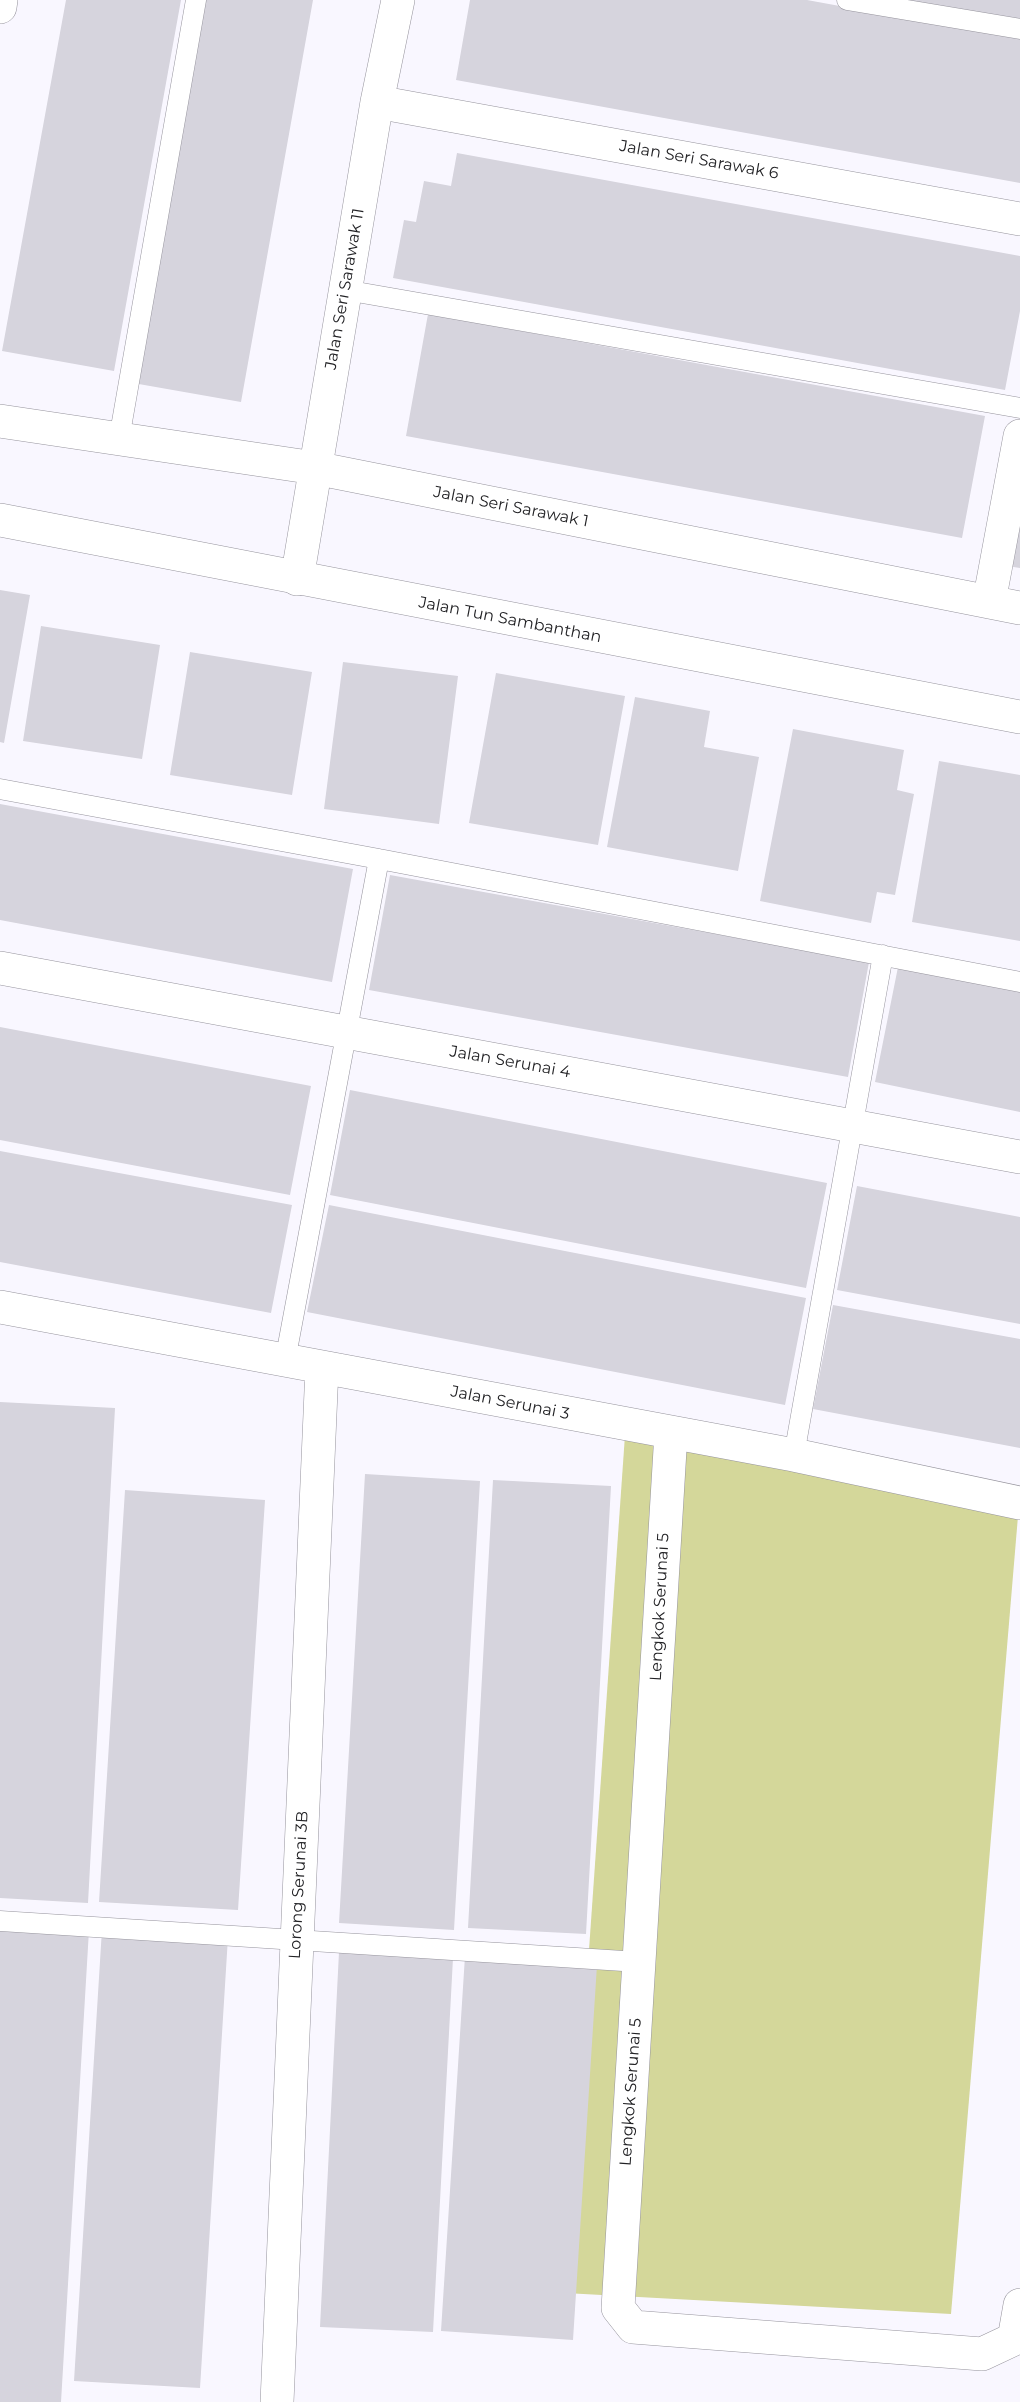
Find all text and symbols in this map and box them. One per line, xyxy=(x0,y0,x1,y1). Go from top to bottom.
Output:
street label: Jalan Seri Sarawak 6 xyxy=(618,137,780,183)
street label: Jalan Seri Sarawak 11 xyxy=(321,207,369,371)
street label: Jalan Seri Sarawak 1 xyxy=(432,483,590,531)
street label: Jalan Tun Sambanthan xyxy=(417,593,603,647)
street label: Jalan Serunai 4 xyxy=(448,1042,572,1082)
street label: Jalan Serunai 3 xyxy=(449,1382,571,1424)
street label: Lengkok Serunai 5 xyxy=(647,1532,673,1682)
street label: Lorong Serunai 3B xyxy=(286,1811,312,1959)
street label: Lengkok Serunai 5 xyxy=(616,2017,646,2167)

